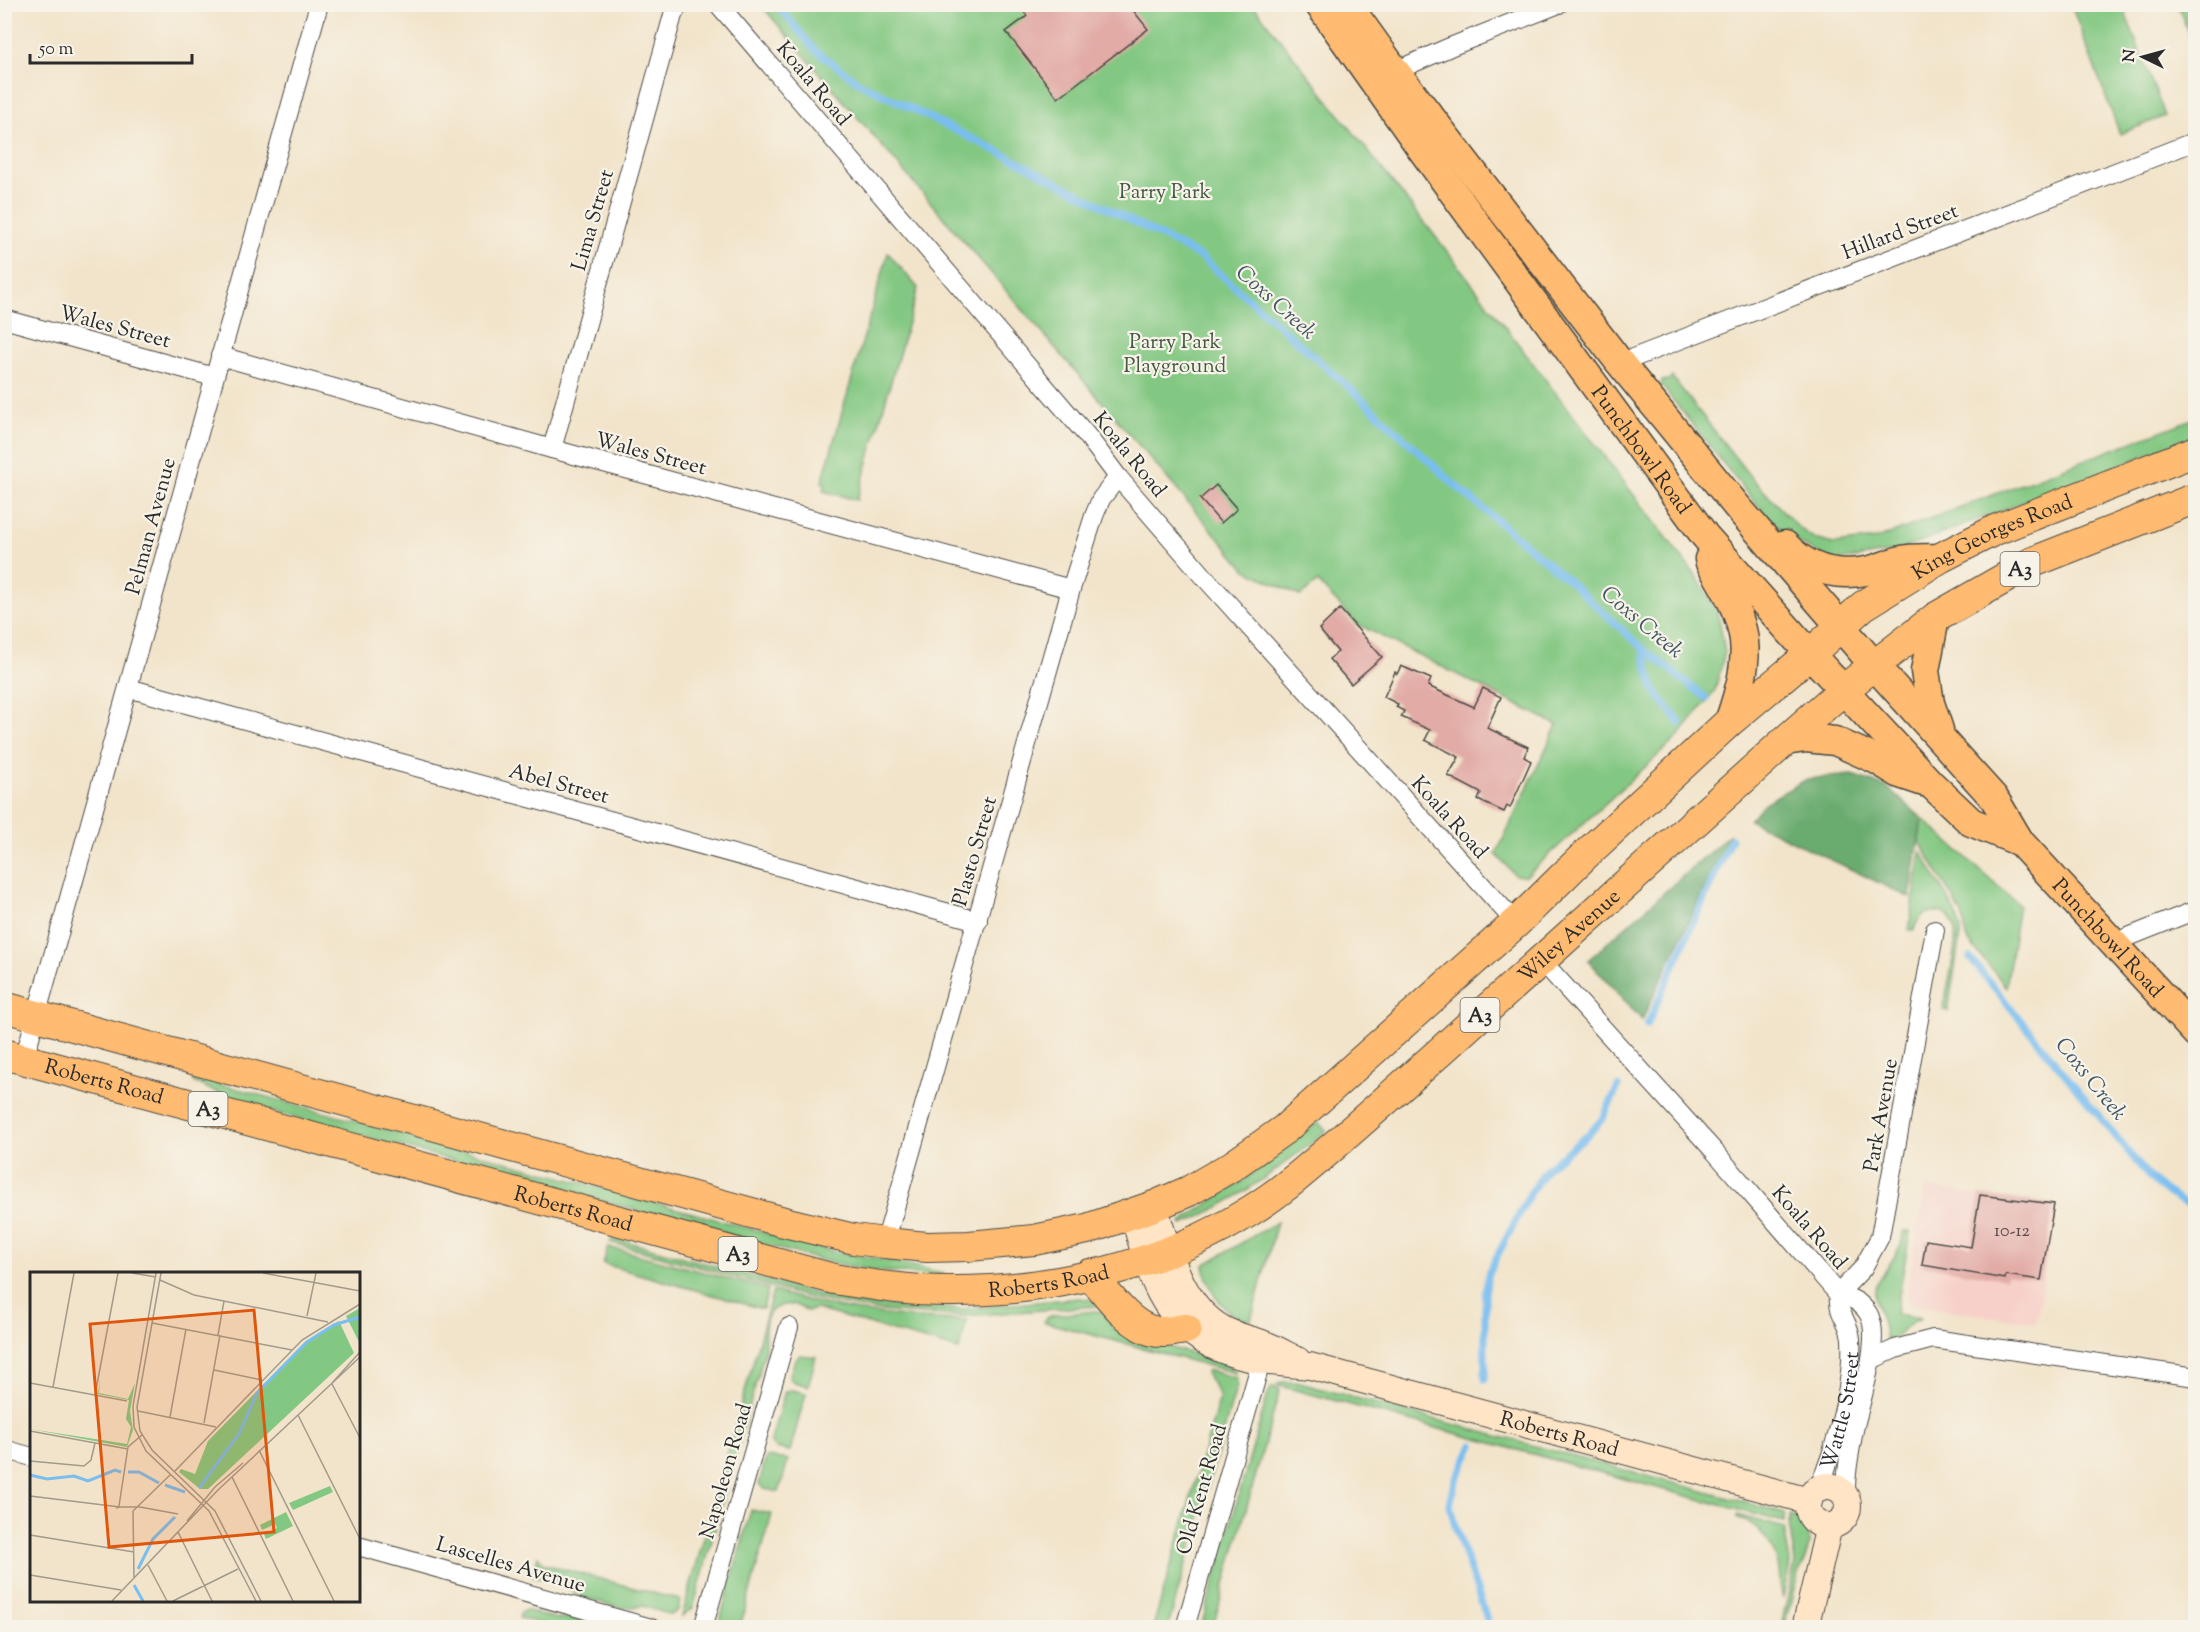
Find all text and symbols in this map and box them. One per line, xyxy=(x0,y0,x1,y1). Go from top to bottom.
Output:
scale bar xyxy=(30,27,192,65)
north arrow xyxy=(2113,27,2173,87)
street label: Koala Road xyxy=(768,35,857,133)
text: 50 m xyxy=(38,37,74,63)
text: N xyxy=(2119,48,2143,63)
street label: Lima Street xyxy=(565,166,623,275)
park label: Parry Park xyxy=(1119,178,1211,208)
street label: Hillard Street xyxy=(1838,197,1963,269)
water label: Coxs Creek xyxy=(1228,258,1323,348)
street label: Wales Street xyxy=(55,299,173,357)
park label: Parry Park Playground xyxy=(1124,328,1227,382)
street label: Punchbowl Road xyxy=(1583,380,1697,521)
street label: Koala Road xyxy=(1084,406,1172,505)
street label: Wales Street xyxy=(591,426,709,484)
street label: Pelman Avenue xyxy=(119,455,185,598)
street label: King Georges Road xyxy=(1907,488,2077,589)
road number: A3 xyxy=(2000,552,2040,586)
water label: Coxs Creek xyxy=(1593,579,1689,667)
street label: Abel Street xyxy=(505,757,612,813)
street label: Koala Road xyxy=(1403,770,1494,867)
street label: Plasto Street xyxy=(946,793,1006,910)
street label: Punchbowl Road xyxy=(2044,873,2170,1006)
street label: Wiley Avenue xyxy=(1512,883,1628,991)
road number: A3 xyxy=(1460,998,1500,1032)
water label: Coxs Creek xyxy=(2046,1031,2133,1128)
street label: Roberts Road xyxy=(41,1053,167,1114)
street label: Park Avenue xyxy=(1857,1056,1907,1174)
road number: A3 xyxy=(188,1092,228,1126)
street label: Roberts Road xyxy=(510,1180,636,1241)
street label: Koala Road xyxy=(1763,1180,1854,1277)
house number: 10-12 xyxy=(1994,1219,2031,1245)
road number: A3 xyxy=(718,1237,758,1271)
street label: Roberts Road xyxy=(987,1258,1113,1307)
inset map xyxy=(30,1272,360,1602)
street label: Wattle Street xyxy=(1814,1351,1868,1474)
street label: Napoleon Road xyxy=(693,1400,761,1543)
street label: Roberts Road xyxy=(1496,1405,1622,1466)
street label: Old Kent Road xyxy=(1170,1420,1236,1559)
street label: Lascelles Avenue xyxy=(432,1530,589,1602)

